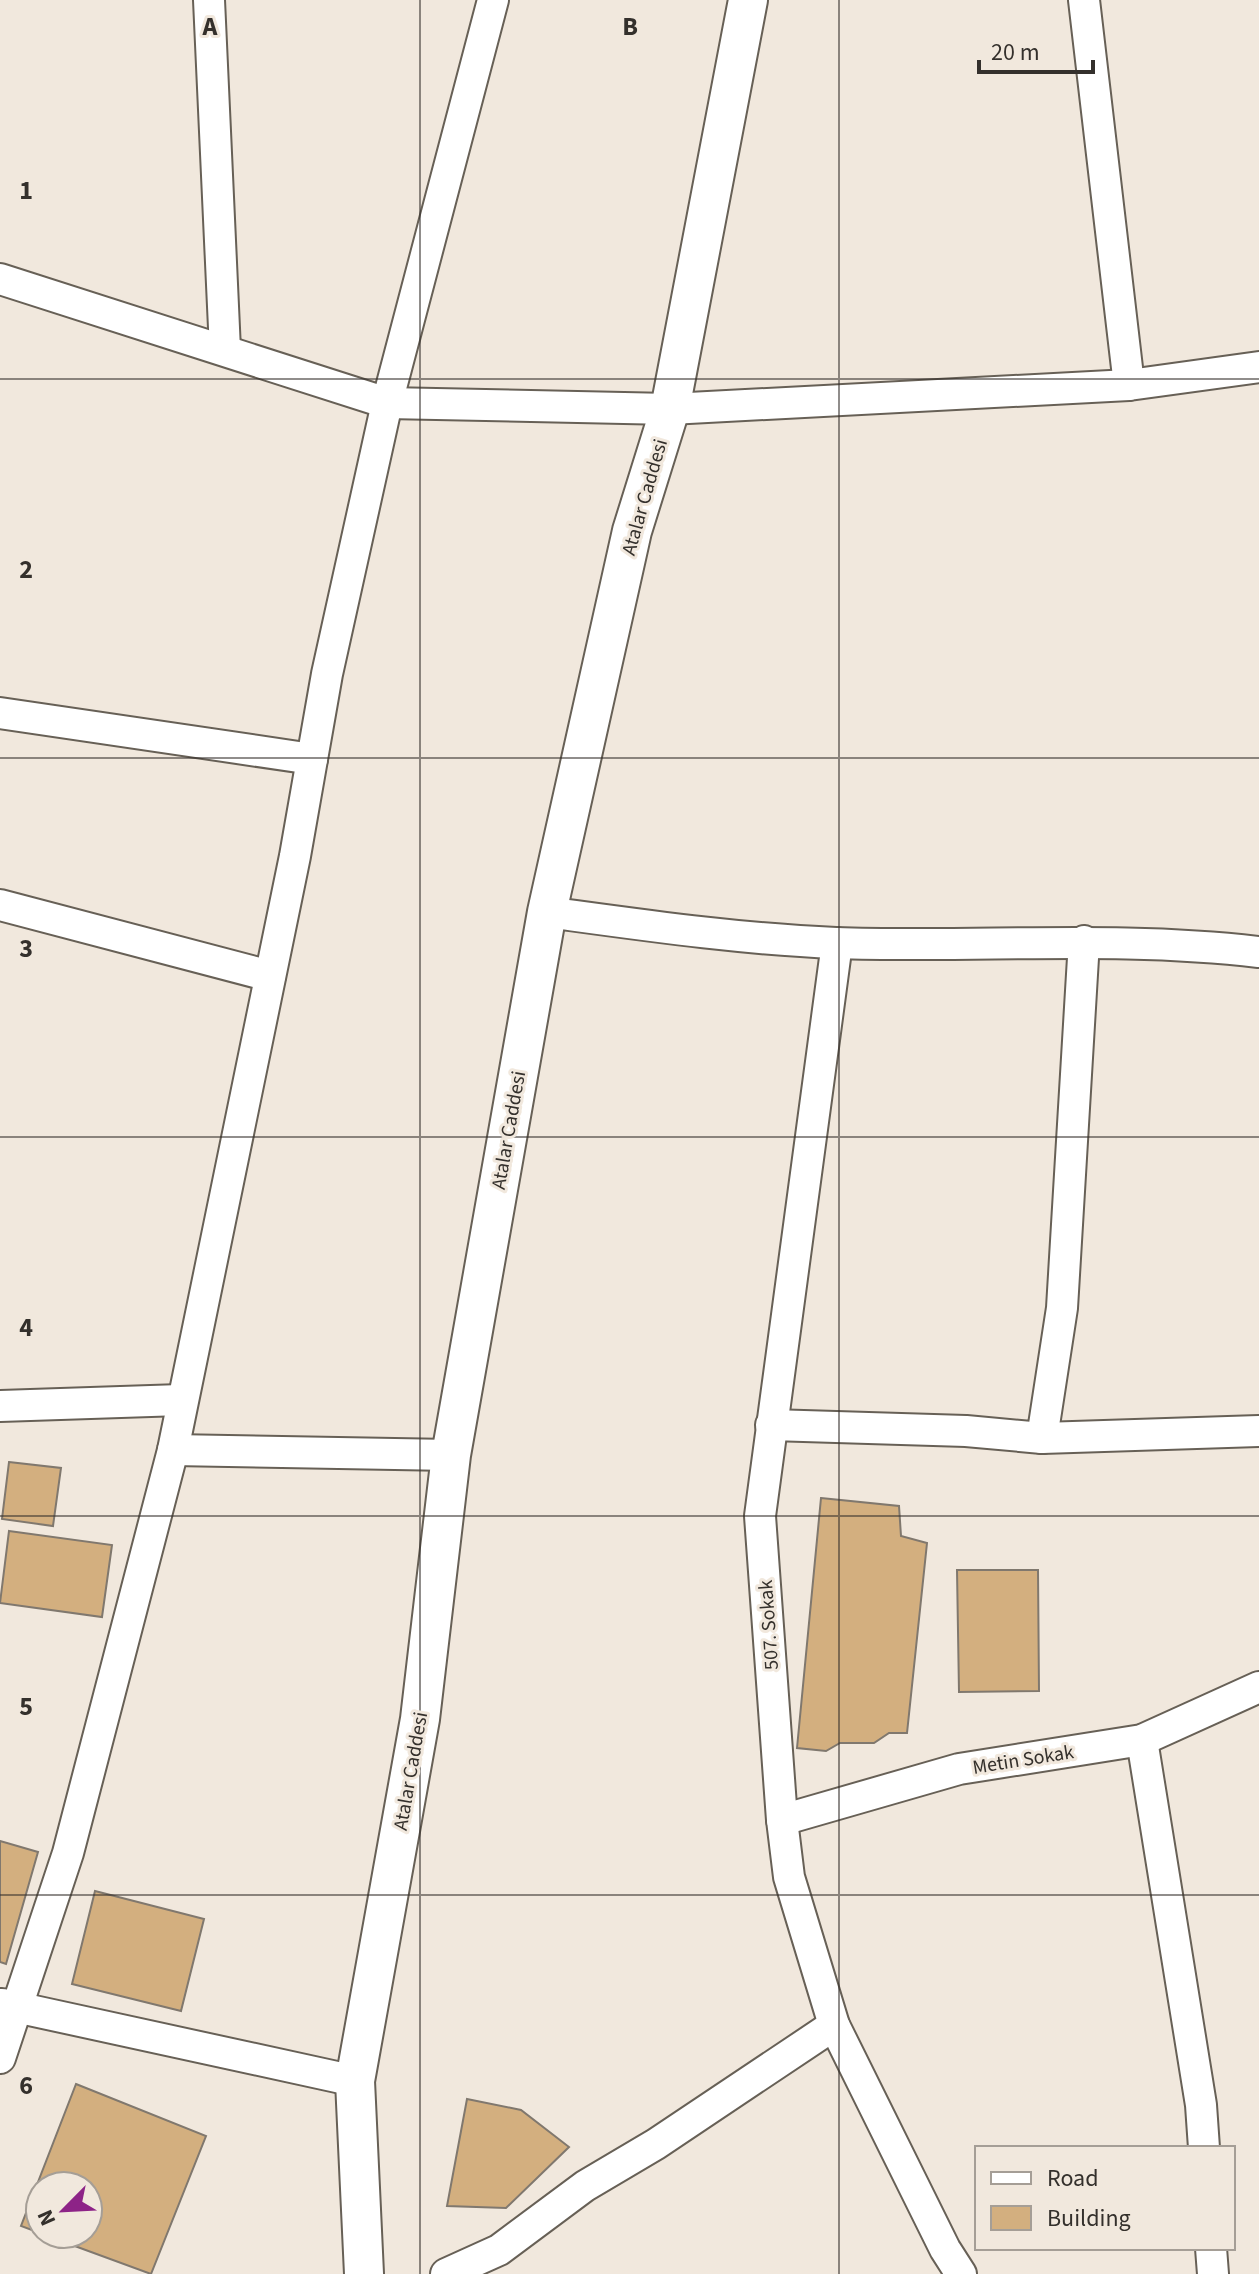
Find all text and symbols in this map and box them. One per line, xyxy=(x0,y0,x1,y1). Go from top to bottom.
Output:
text: A xyxy=(202,8,219,45)
text: B xyxy=(622,8,638,45)
scale bar xyxy=(979,24,1093,74)
text: 20 m xyxy=(991,35,1040,70)
text: 1 xyxy=(19,172,33,209)
street label: Atalar Caddesi xyxy=(615,436,675,559)
text: 2 xyxy=(19,551,33,588)
text: 3 xyxy=(19,930,33,967)
street label: Atalar Caddesi xyxy=(485,1069,533,1192)
text: 4 xyxy=(19,1309,33,1346)
street label: 507. Sokak xyxy=(752,1579,786,1671)
text: 5 xyxy=(19,1688,33,1725)
street label: Atalar Caddesi xyxy=(387,1710,435,1833)
street label: Metin Sokak xyxy=(971,1738,1076,1782)
text: 6 xyxy=(19,2067,33,2104)
legend xyxy=(975,2146,1235,2250)
text: Road xyxy=(1047,2161,1099,2196)
north arrow xyxy=(24,2170,104,2250)
text: Building xyxy=(1047,2201,1131,2236)
text: N xyxy=(29,2205,64,2231)

